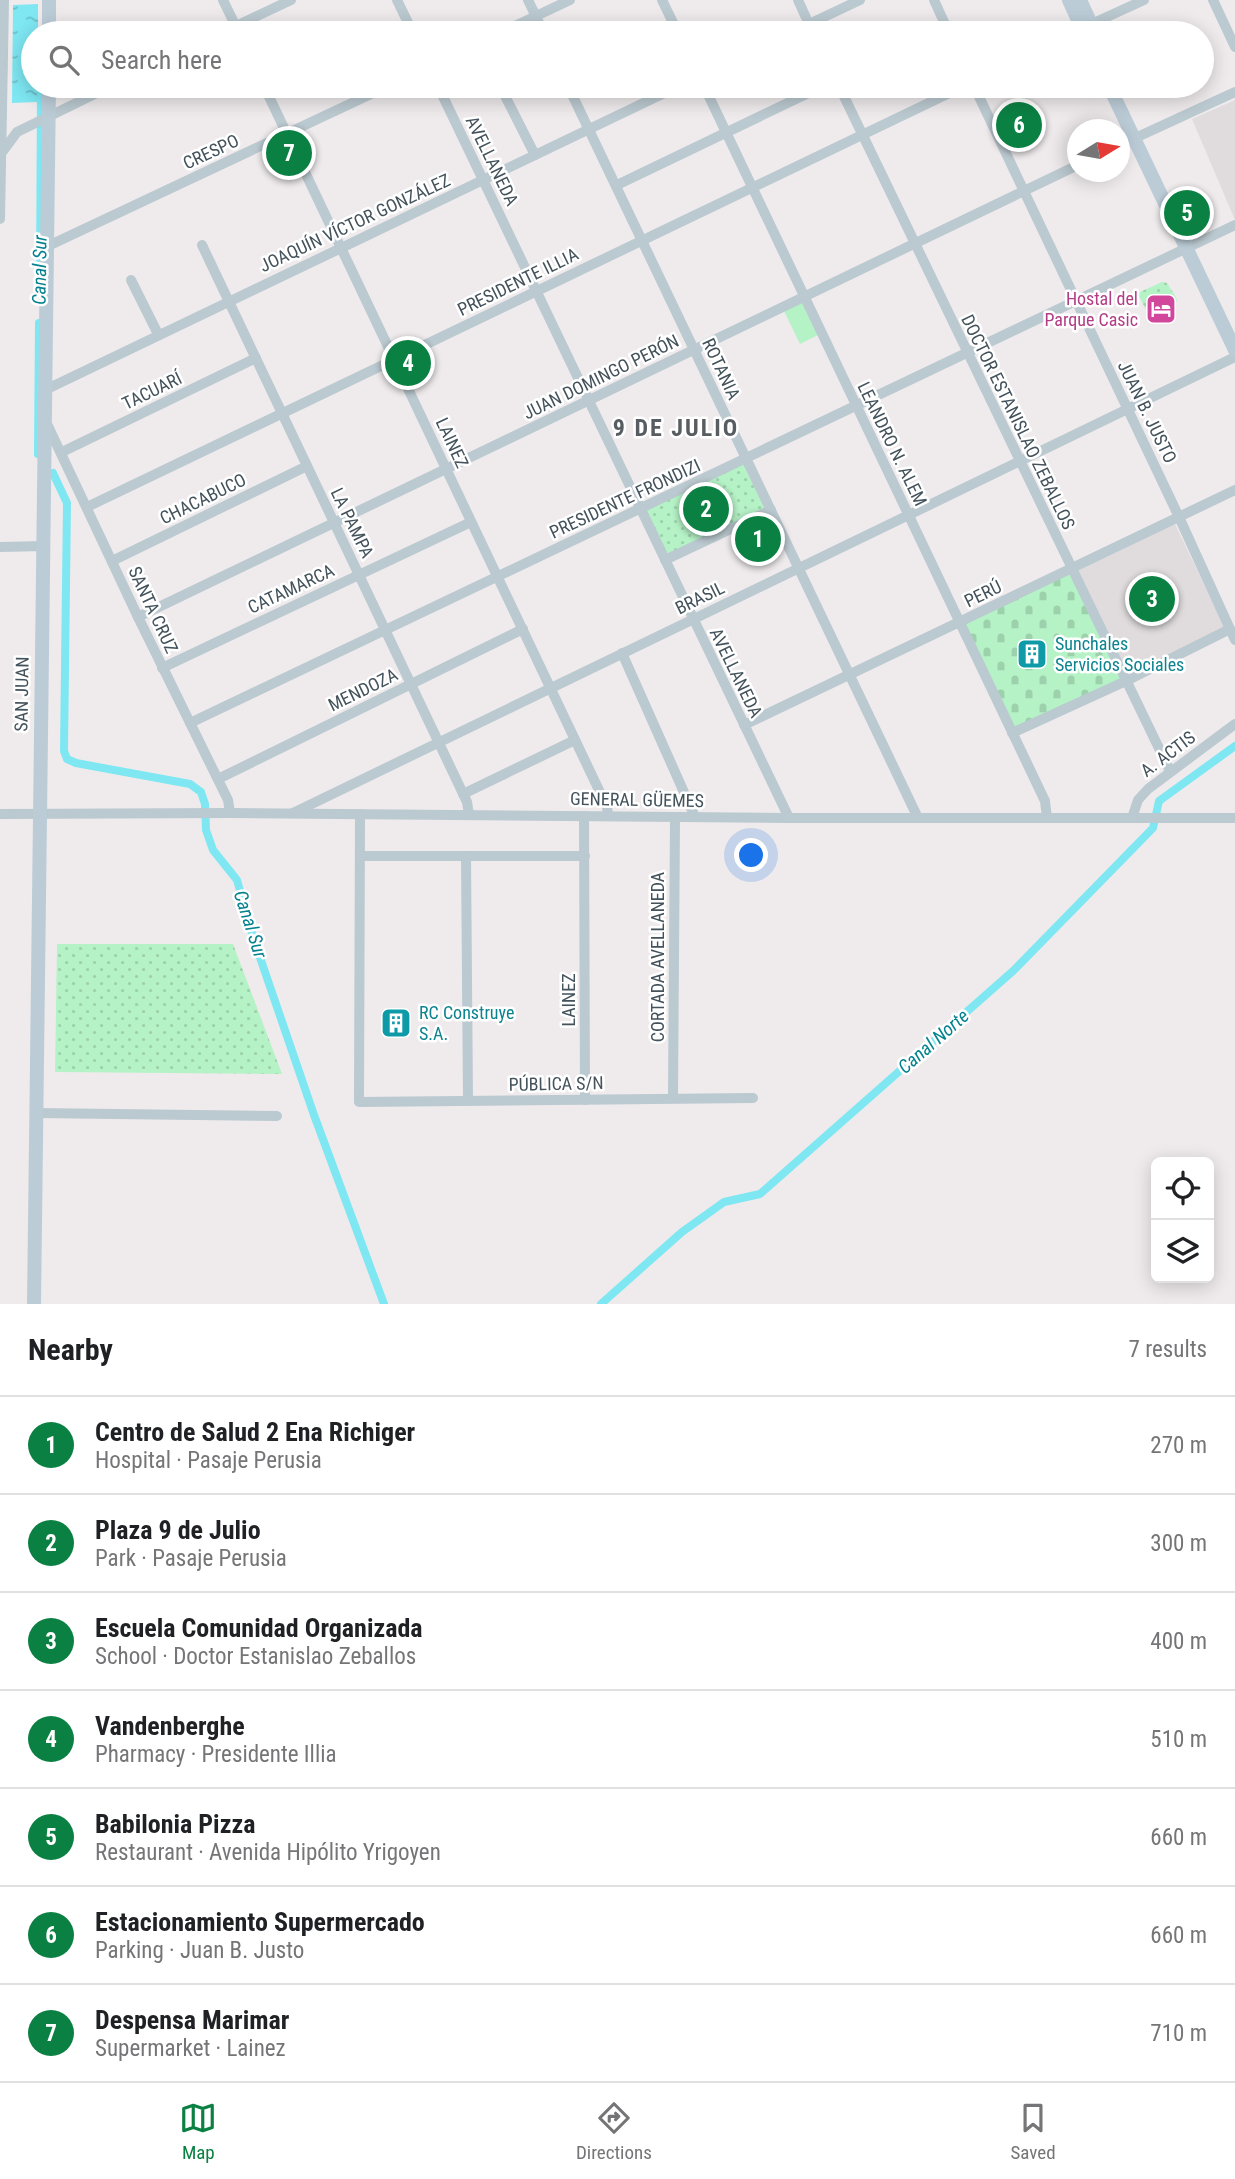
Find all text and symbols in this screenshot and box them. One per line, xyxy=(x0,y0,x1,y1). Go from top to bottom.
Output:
search box xyxy=(21,21,1214,98)
icon: search xyxy=(45,41,83,79)
text: Search here xyxy=(101,45,222,75)
pin: 6 xyxy=(996,99,1042,151)
street label: AVELLANEDA xyxy=(462,113,523,209)
north arrow xyxy=(1067,119,1130,182)
pin: 7 xyxy=(266,127,312,179)
street label: CRESPO xyxy=(180,130,242,173)
street label: JOAQUÍN VÍCTOR GONZÁLEZ xyxy=(256,169,453,276)
pin: 5 xyxy=(1164,187,1210,239)
water label: Canal Sur xyxy=(27,235,52,305)
street label: PRESIDENTE ILLIA xyxy=(454,243,582,320)
place label: Hostal del Parque Casic xyxy=(1044,288,1138,330)
hotel icon: Hostal del Parque Casic xyxy=(1144,292,1178,326)
street label: DOCTOR ESTANISLAO ZEBALLOS xyxy=(957,311,1080,533)
street label: JUAN DOMINGO PERÓN xyxy=(519,330,682,423)
street label: ROTANIA xyxy=(698,335,745,403)
pin: 4 xyxy=(385,337,431,389)
street label: JUAN B. JUSTO xyxy=(1114,357,1181,466)
street label: TACUARÍ xyxy=(119,367,186,414)
street label: LEANDRO N. ALEM xyxy=(853,378,932,509)
street label: LAINEZ xyxy=(432,414,473,471)
district label: 9 DE JULIO xyxy=(613,414,739,442)
street label: PRESIDENTE FRONDIZI xyxy=(546,454,703,543)
street label: CHACABUCO xyxy=(156,469,249,528)
pin: 2 xyxy=(683,483,729,535)
street label: LA PAMPA xyxy=(327,484,379,562)
pin: 1 xyxy=(735,513,781,565)
street label: CATAMARCA xyxy=(244,559,338,618)
street label: SANTA CRUZ xyxy=(124,563,183,656)
pin: 3 xyxy=(1129,573,1175,625)
street label: BRASIL xyxy=(672,576,728,618)
street label: PERÚ xyxy=(961,576,1005,611)
street label: AVELLANEDA xyxy=(706,625,767,721)
place label: Sunchales Servicios Sociales xyxy=(1055,633,1184,675)
building icon: Sunchales Servicios Sociales xyxy=(1015,637,1049,671)
street label: SAN JUAN xyxy=(10,656,33,732)
street label: MENDOZA xyxy=(325,664,401,715)
street label: A. ACTIS xyxy=(1136,726,1199,781)
street label: GENERAL GÜEMES xyxy=(570,788,704,811)
your location xyxy=(734,838,768,872)
street label: CORTADA AVELLANEDA xyxy=(647,871,668,1042)
water label: Canal Sur xyxy=(229,887,272,961)
street label: LAINEZ xyxy=(558,973,579,1027)
place label: RC Construye S.A. xyxy=(419,1002,514,1044)
water label: Canal Norte xyxy=(893,1004,973,1078)
building icon: RC Construye S.A. xyxy=(379,1006,413,1040)
street label: PÚBLICA S/N xyxy=(508,1072,604,1095)
map controls xyxy=(1151,1157,1214,1283)
button: locate xyxy=(1151,1157,1214,1220)
button: layers xyxy=(1151,1220,1214,1283)
text: Nearby xyxy=(28,1332,113,1367)
text: 7 results xyxy=(1129,1336,1207,1363)
text: Centro de Salud 2 Ena Richiger xyxy=(95,1417,415,1447)
text: 1 xyxy=(45,1432,57,1459)
text: 270 m xyxy=(1150,1432,1207,1459)
text: Hospital · Pasaje Perusia xyxy=(95,1447,322,1474)
text: Plaza 9 de Julio xyxy=(95,1515,261,1545)
text: 2 xyxy=(45,1530,57,1557)
text: 300 m xyxy=(1150,1530,1207,1557)
text: Park · Pasaje Perusia xyxy=(95,1545,287,1572)
text: Escuela Comunidad Organizada xyxy=(95,1613,423,1643)
text: 3 xyxy=(45,1628,57,1655)
text: 400 m xyxy=(1150,1628,1207,1655)
text: School · Doctor Estanislao Zeballos xyxy=(95,1643,416,1670)
text: Vandenberghe xyxy=(95,1711,245,1741)
text: 4 xyxy=(45,1726,57,1753)
text: 510 m xyxy=(1150,1726,1207,1753)
text: Pharmacy · Presidente Illia xyxy=(95,1741,336,1768)
text: Babilonia Pizza xyxy=(95,1809,255,1839)
text: 5 xyxy=(45,1824,57,1851)
text: 660 m xyxy=(1150,1824,1207,1851)
text: Restaurant · Avenida Hipólito Yrigoyen xyxy=(95,1839,441,1866)
text: Estacionamiento Supermercado xyxy=(95,1907,425,1937)
text: 6 xyxy=(45,1922,57,1949)
text: 660 m xyxy=(1150,1922,1207,1949)
text: Parking · Juan B. Justo xyxy=(95,1937,304,1964)
text: Despensa Marimar xyxy=(95,2005,289,2035)
text: 7 xyxy=(45,2020,57,2047)
text: 710 m xyxy=(1150,2020,1207,2047)
text: Supermarket · Lainez xyxy=(95,2035,286,2062)
tab: Map xyxy=(179,2099,217,2164)
tab: Directions xyxy=(576,2099,652,2164)
tab: Saved xyxy=(1010,2099,1056,2164)

